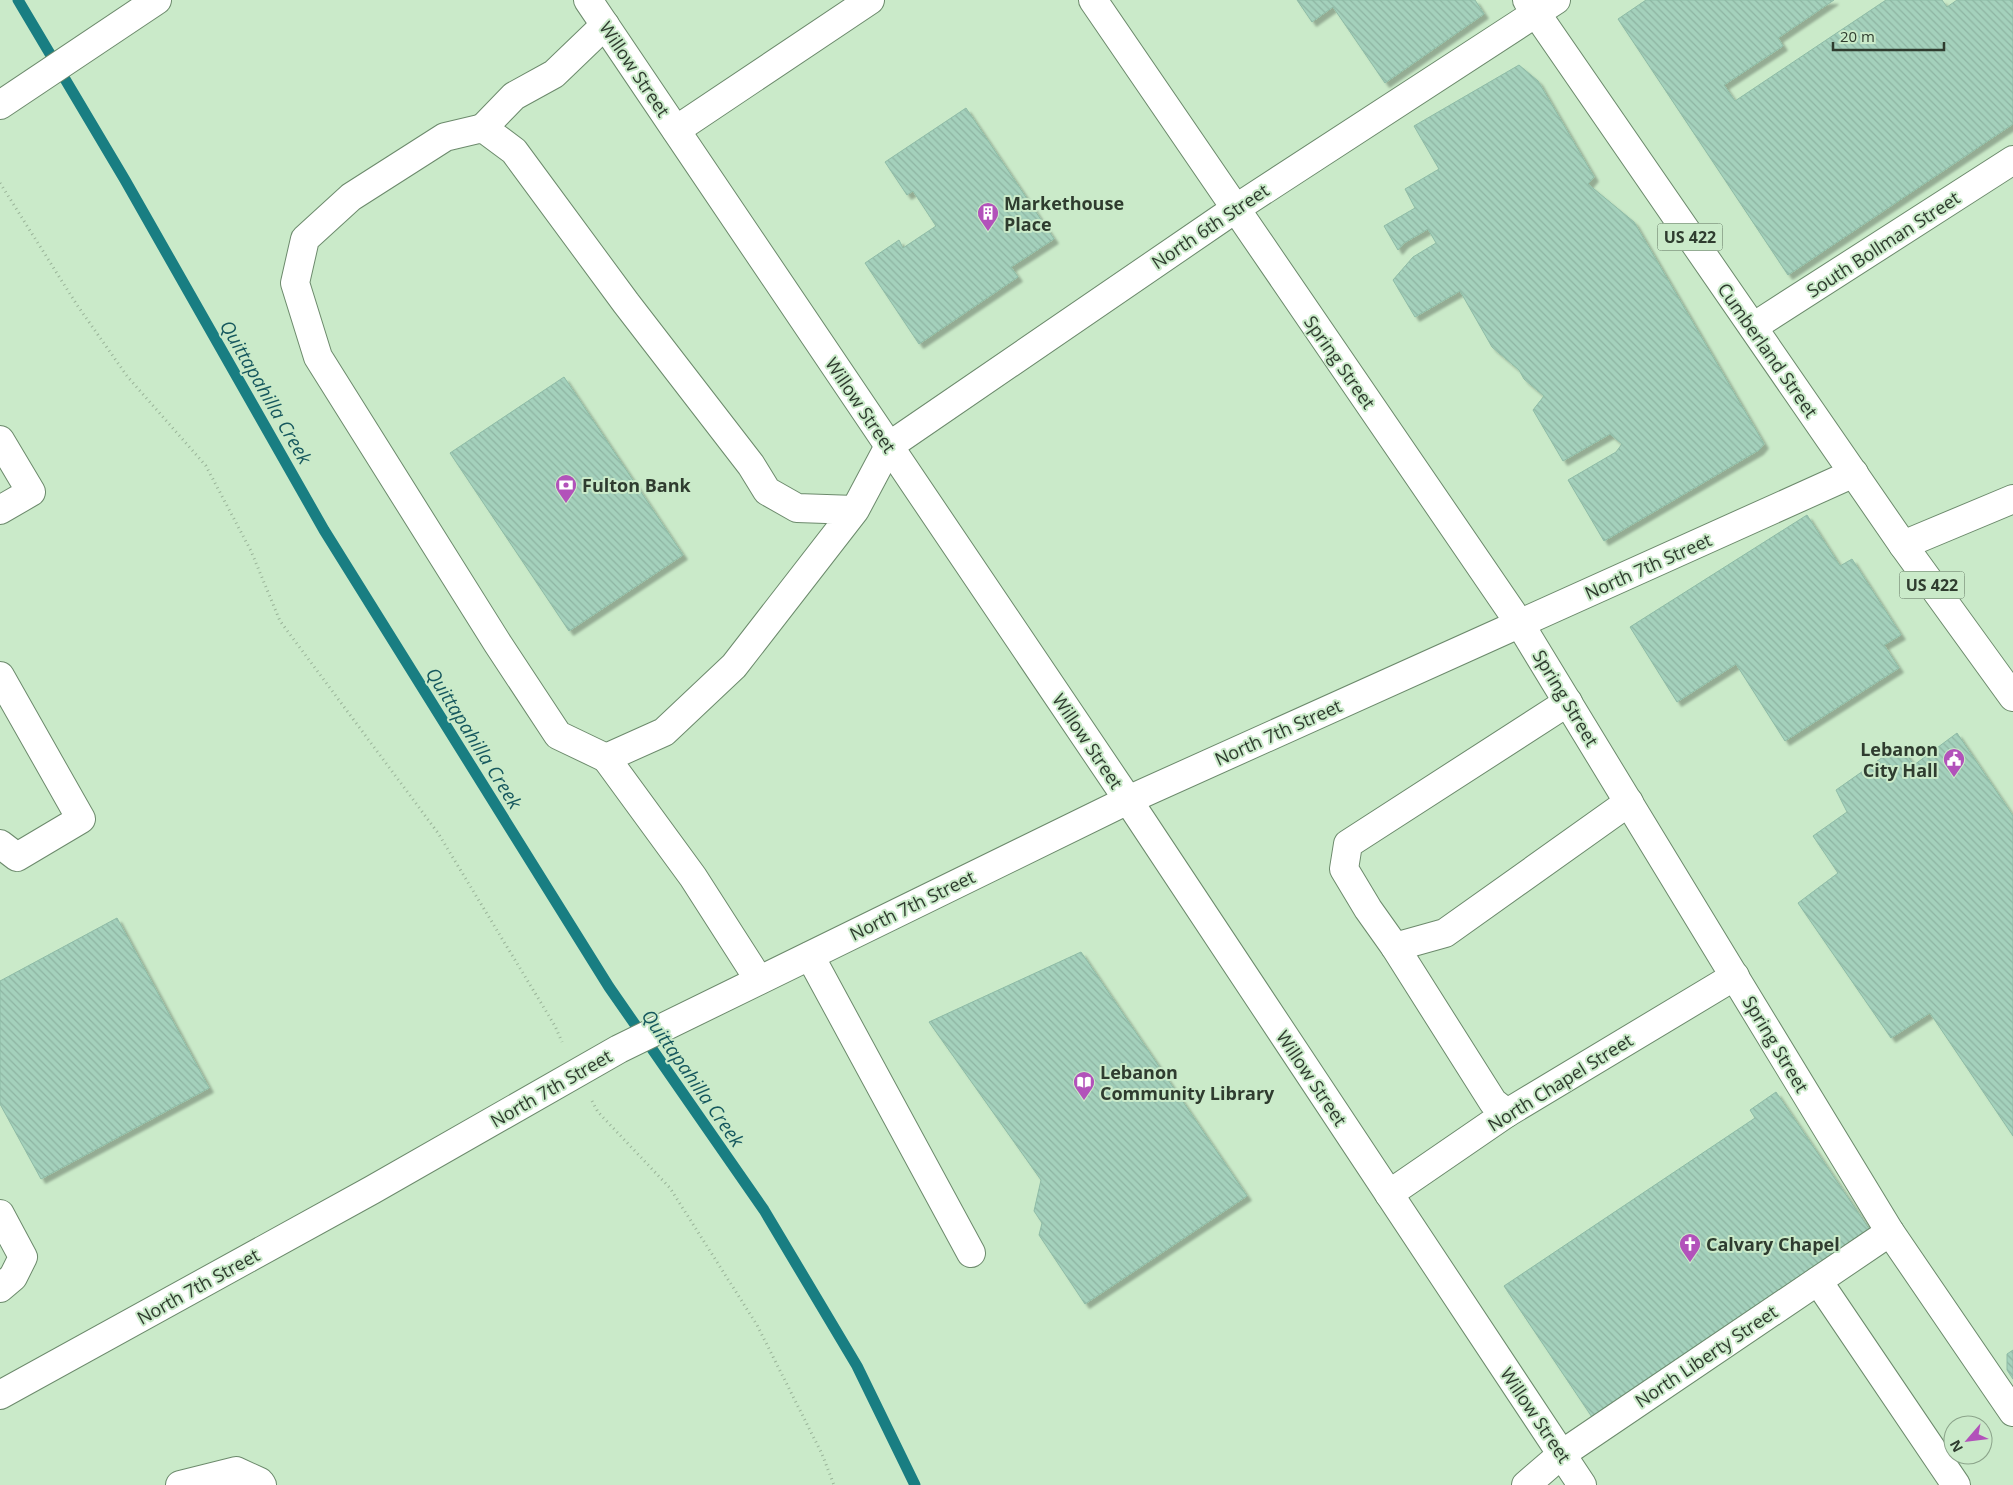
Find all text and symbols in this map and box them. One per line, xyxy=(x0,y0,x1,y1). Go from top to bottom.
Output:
street label: Willow Street xyxy=(594,17,676,121)
scale bar xyxy=(1833,20,1944,52)
text: 20 m xyxy=(1840,26,1875,46)
street label: North 6th Street xyxy=(1147,178,1273,274)
street label: South Bollman Street xyxy=(1802,185,1964,303)
place label: Markethouse Place xyxy=(1004,191,1124,236)
building icon: Markethouse Place xyxy=(976,201,1000,232)
road number: US 422 xyxy=(1658,223,1722,250)
street label: Cumberland Street xyxy=(1713,278,1823,422)
street label: Spring Street xyxy=(1299,311,1381,413)
water label: Quittapahilla Creek xyxy=(214,315,318,469)
street label: Willow Street xyxy=(820,353,902,457)
bank icon: Fulton Bank xyxy=(554,473,578,504)
place label: Fulton Bank xyxy=(582,473,691,497)
street label: North 7th Street xyxy=(1581,527,1715,605)
road number: US 422 xyxy=(1900,572,1964,598)
street label: Spring Street xyxy=(1528,645,1604,751)
water label: Quittapahilla Creek xyxy=(420,662,528,814)
street label: Willow Street xyxy=(1047,689,1129,793)
street label: North 7th Street xyxy=(1211,693,1345,771)
place label: Lebanon City Hall xyxy=(1860,737,1938,782)
public building icon: Lebanon City Hall xyxy=(1942,747,1966,778)
street label: North 7th Street xyxy=(845,864,979,946)
street label: Spring Street xyxy=(1738,991,1814,1097)
water label: Quittapahilla Creek xyxy=(636,1004,751,1153)
street label: Willow Street xyxy=(1271,1026,1353,1130)
street label: North Chapel Street xyxy=(1483,1028,1637,1136)
street label: North 7th Street xyxy=(486,1043,616,1133)
place label: Lebanon Community Library xyxy=(1100,1060,1275,1105)
library icon: Lebanon Community Library xyxy=(1072,1070,1096,1101)
church icon: Calvary Chapel xyxy=(1678,1232,1702,1263)
place label: Calvary Chapel xyxy=(1706,1232,1840,1256)
street label: North 7th Street xyxy=(132,1242,264,1330)
street label: North Liberty Street xyxy=(1630,1299,1782,1413)
street label: Willow Street xyxy=(1495,1363,1577,1467)
north arrow xyxy=(1943,1415,1993,1465)
text: N xyxy=(1945,1437,1967,1456)

